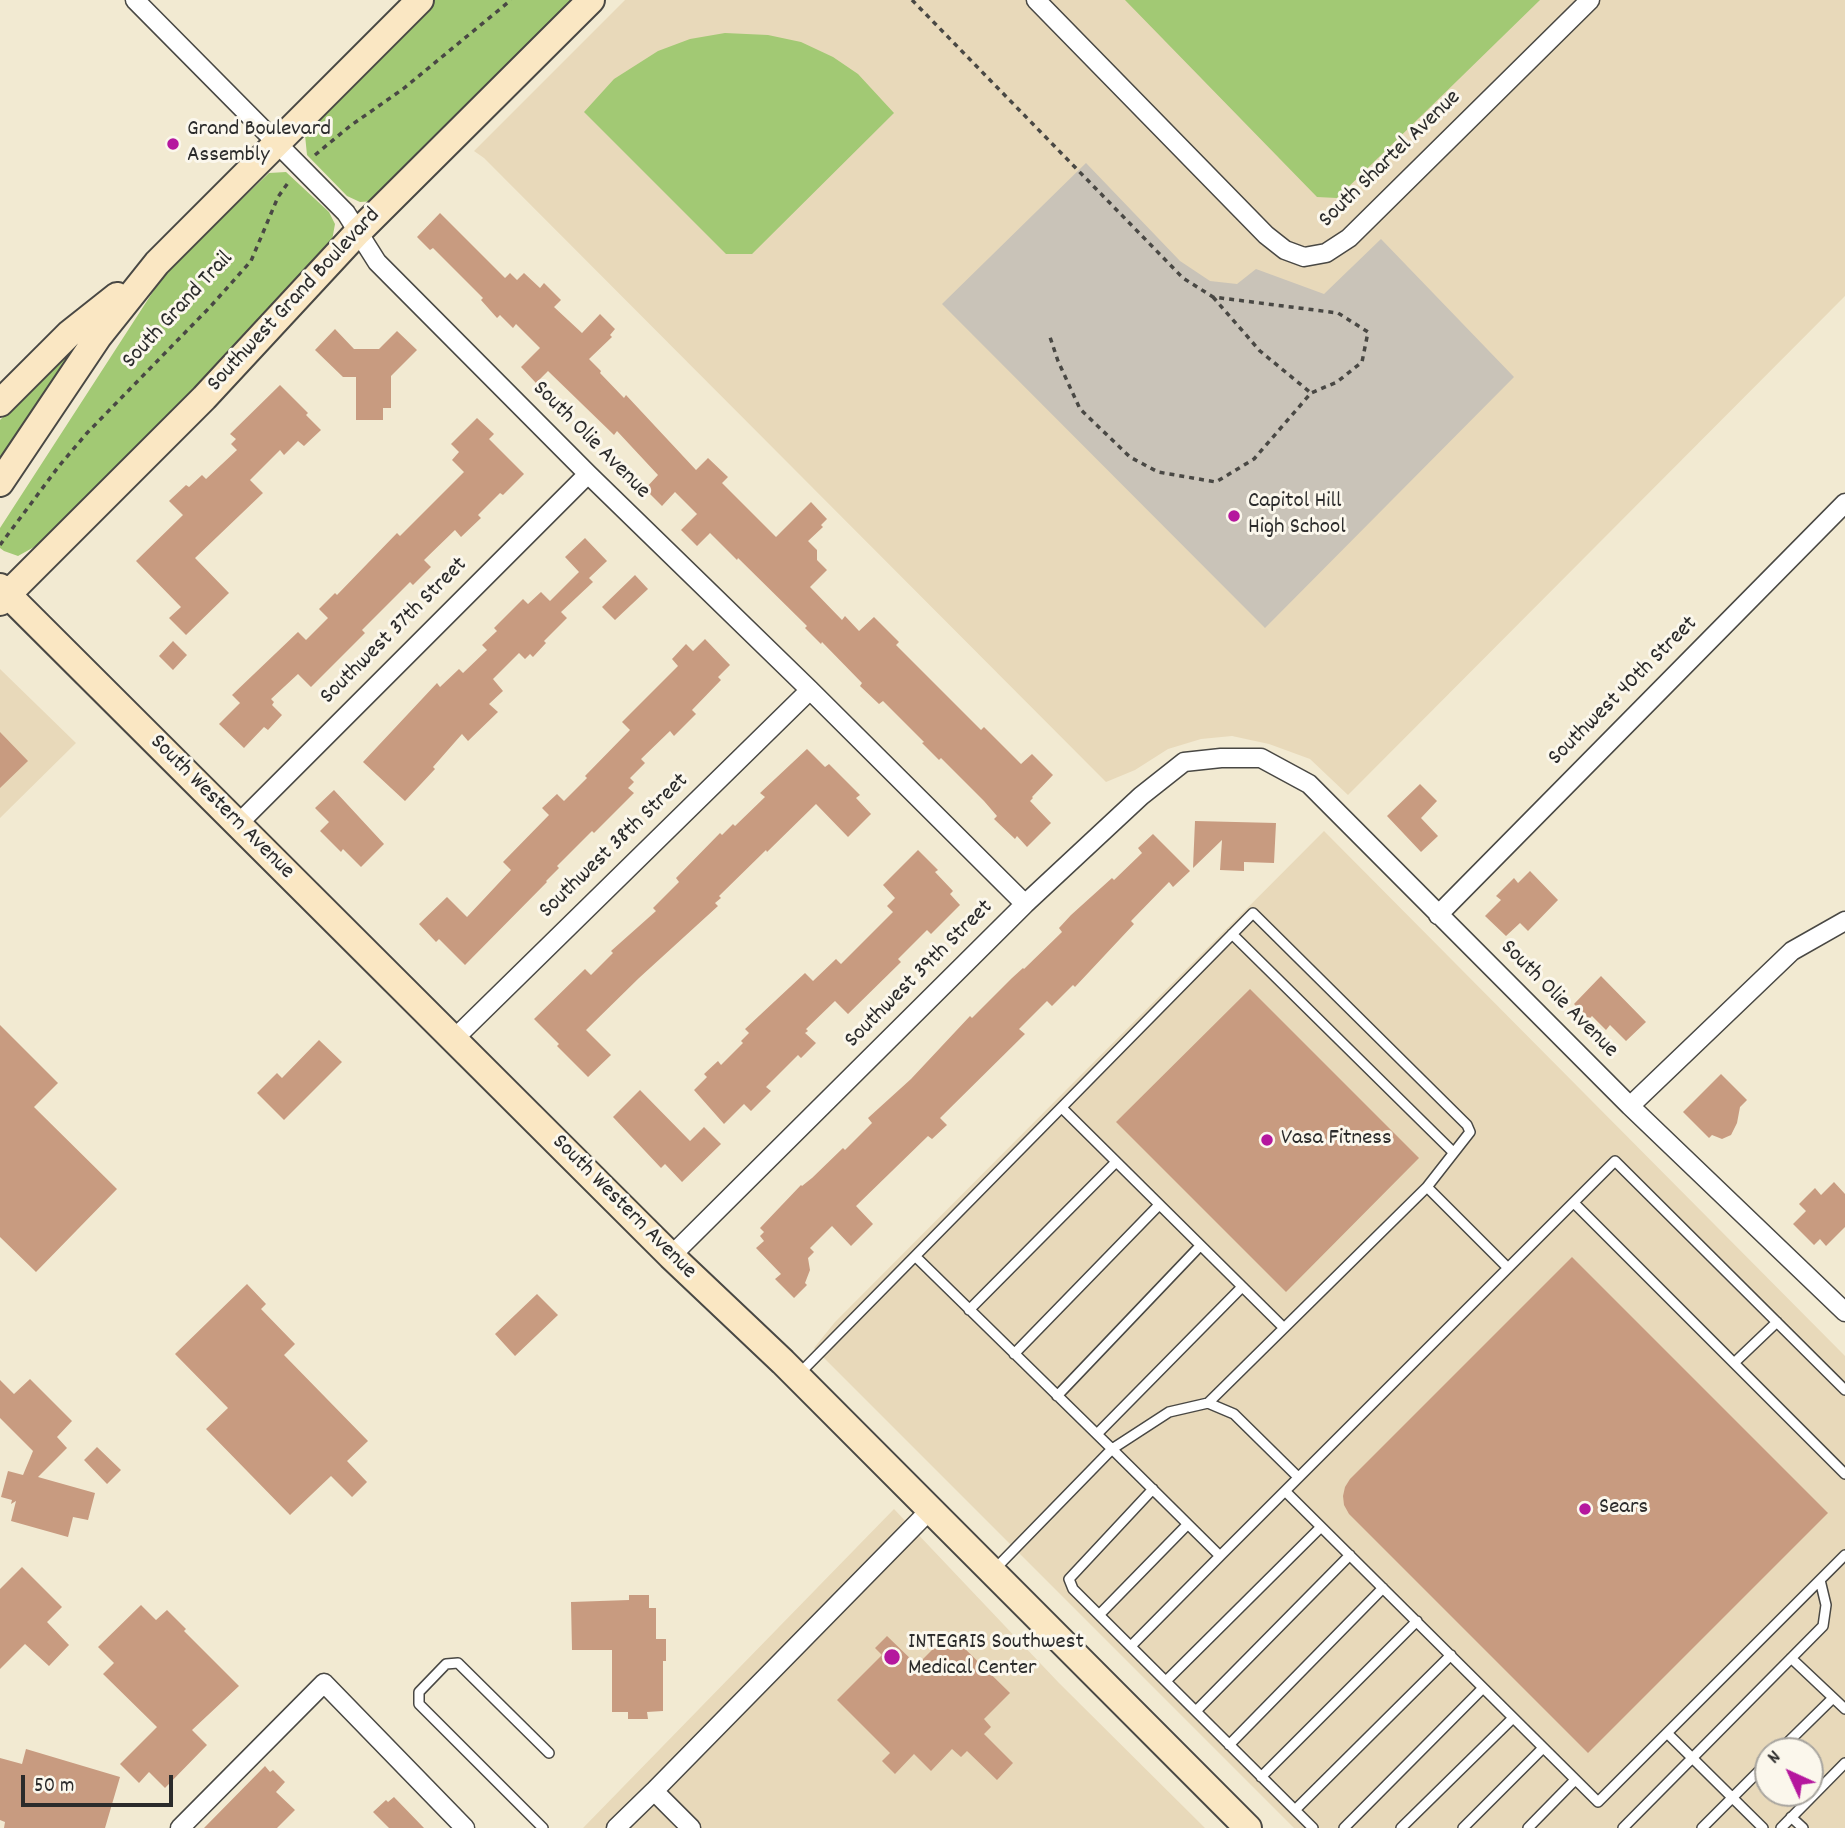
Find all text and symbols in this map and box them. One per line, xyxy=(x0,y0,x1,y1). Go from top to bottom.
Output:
street label: South Shartel Avenue xyxy=(1314,85,1468,235)
place label: Grand Boulevard Assembly xyxy=(187,117,331,171)
marker: Grand Boulevard Assembly xyxy=(165,136,181,152)
street label: Southwest Grand Boulevard xyxy=(203,203,387,399)
street label: South Grand Trail xyxy=(118,247,240,375)
street label: South Olie Avenue xyxy=(525,376,655,506)
place label: Capitol Hill High School xyxy=(1248,489,1346,543)
marker: Capitol Hill High School xyxy=(1226,508,1242,524)
street label: Southwest 37th Street xyxy=(316,553,474,711)
street label: Southwest 40th Street xyxy=(1544,612,1704,772)
street label: South Western Avenue xyxy=(143,730,299,886)
street label: Southwest 38th Street xyxy=(534,769,696,925)
street label: Southwest 39th Street xyxy=(840,895,1000,1055)
street label: South Olie Avenue xyxy=(1493,935,1623,1065)
place label: Vasa Fitness xyxy=(1281,1126,1392,1154)
street label: South Western Avenue xyxy=(545,1130,701,1286)
marker: Vasa Fitness xyxy=(1259,1132,1275,1148)
place label: Sears xyxy=(1599,1495,1648,1523)
marker: Sears xyxy=(1577,1501,1593,1517)
place label: INTEGRIS Southwest Medical Center xyxy=(908,1630,1084,1684)
marker: INTEGRIS Southwest Medical Center xyxy=(882,1647,902,1667)
north arrow xyxy=(1754,1737,1824,1807)
text: N xyxy=(1762,1745,1788,1771)
scale bar xyxy=(24,1762,177,1806)
text: 50 m xyxy=(34,1772,74,1802)

